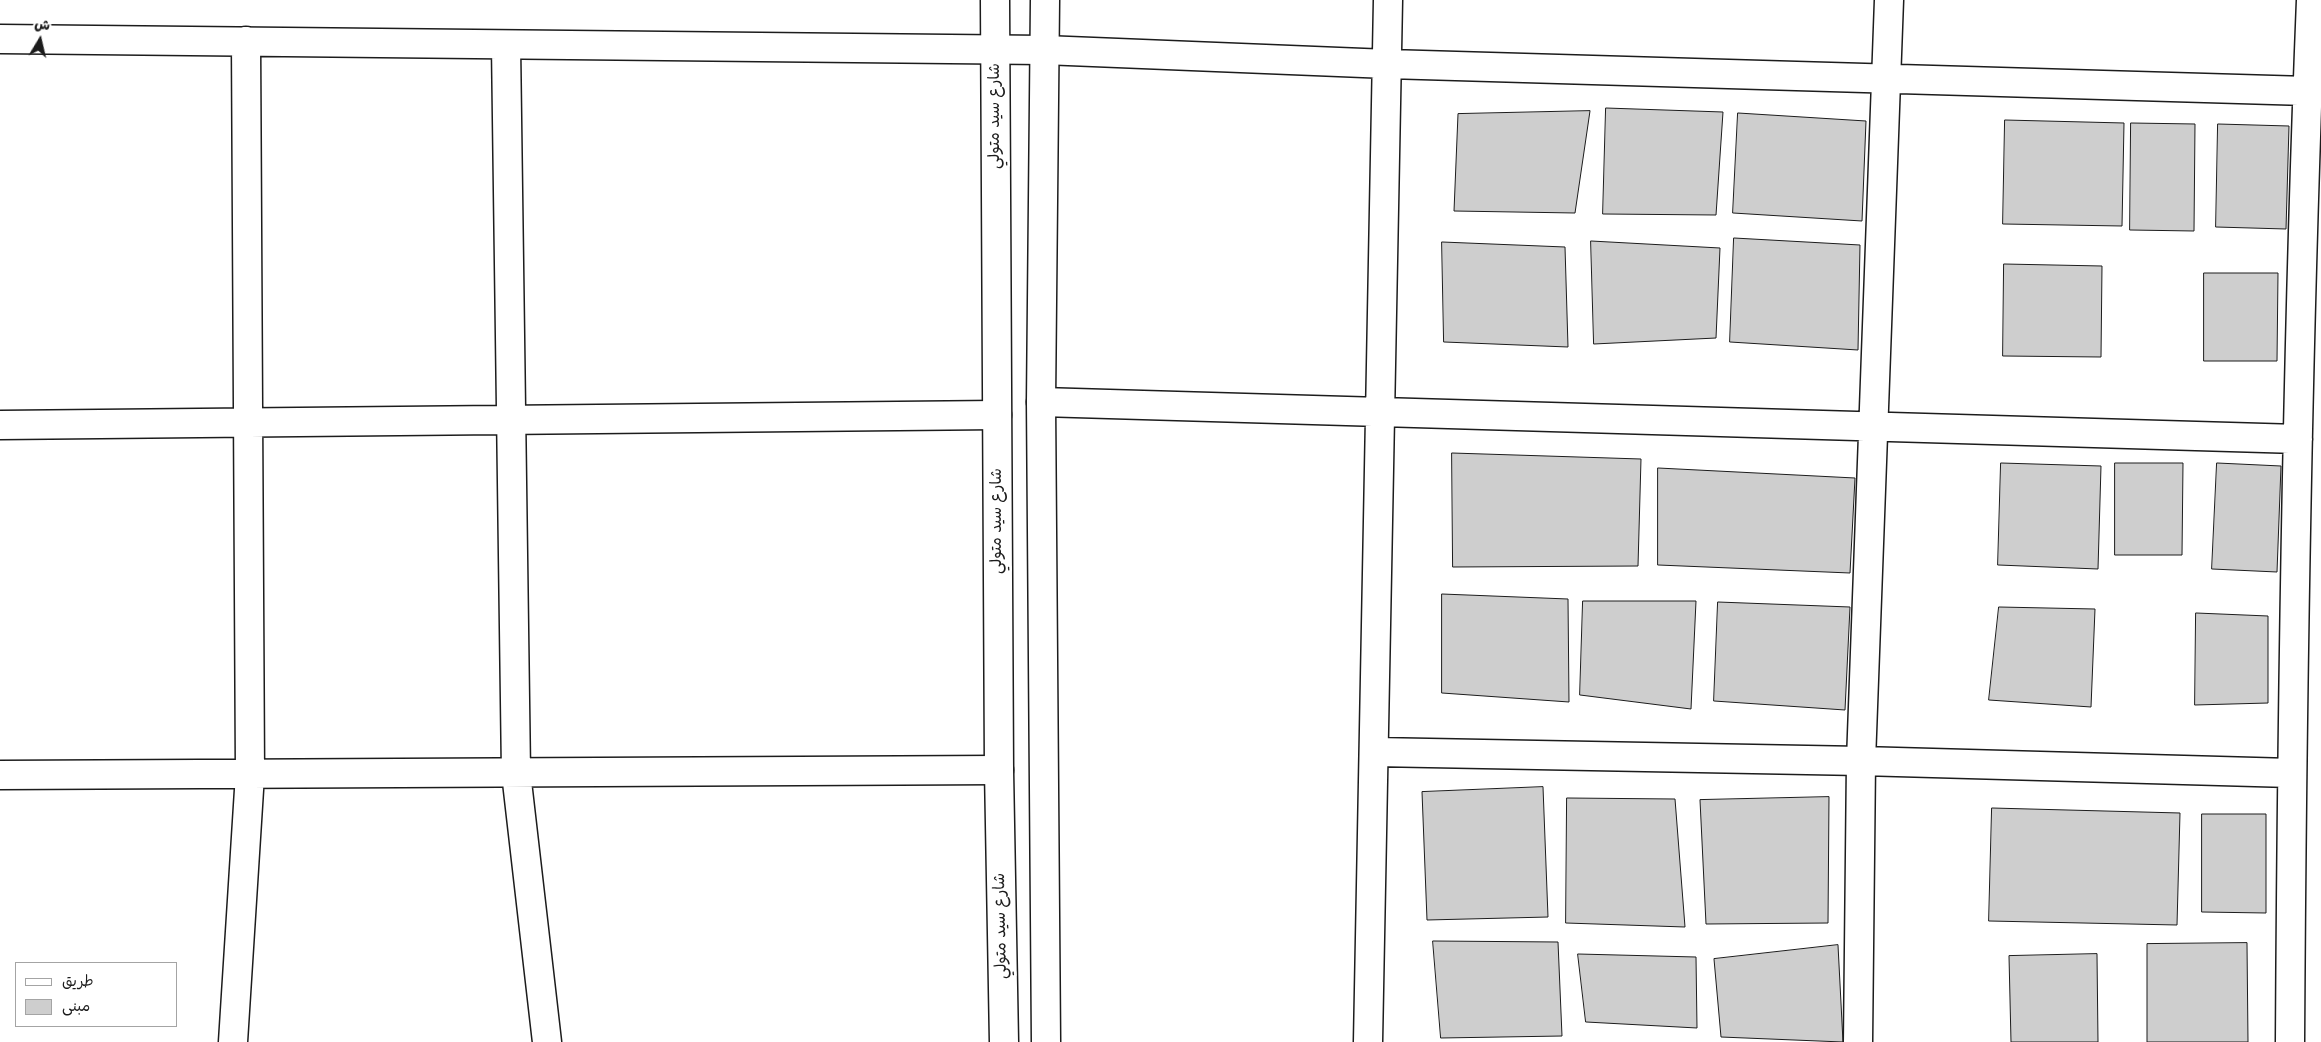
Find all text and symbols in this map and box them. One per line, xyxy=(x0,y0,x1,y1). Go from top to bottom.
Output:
north arrow xyxy=(15,15,65,65)
text: ش xyxy=(33,15,51,34)
street label: شارع سيد متولي xyxy=(985,63,1005,169)
street label: شارع سيد متولي xyxy=(987,468,1007,574)
street label: شارع سيد متولي xyxy=(990,873,1012,979)
legend xyxy=(15,962,178,1027)
text: طريق xyxy=(62,972,94,991)
text: مبنى xyxy=(62,997,90,1016)

